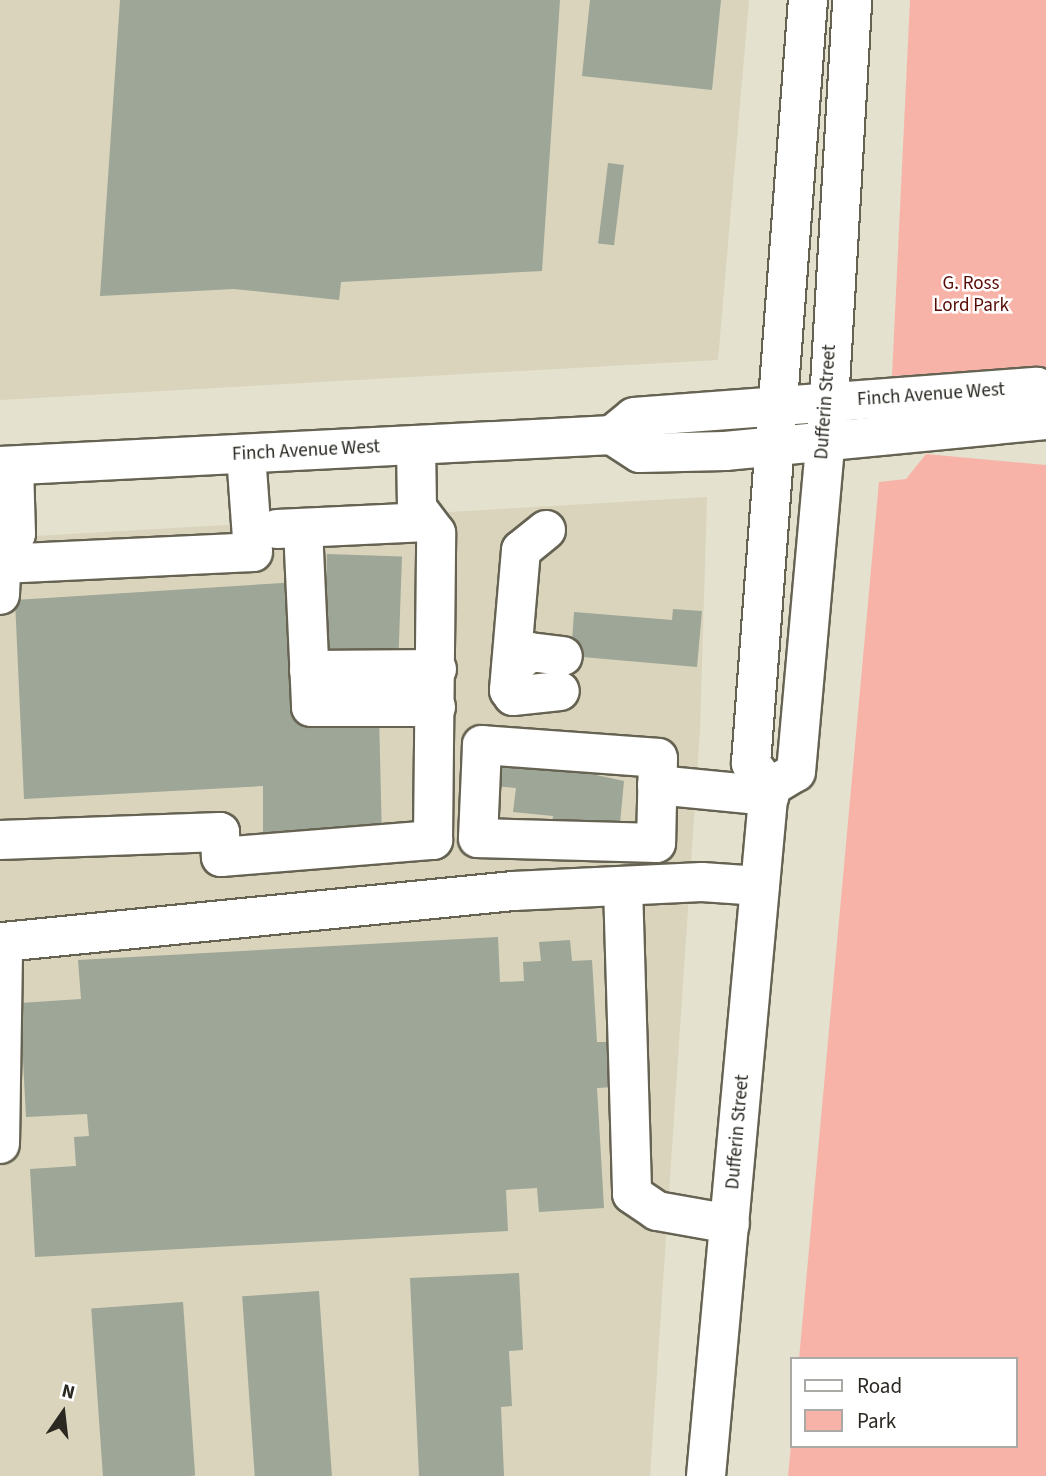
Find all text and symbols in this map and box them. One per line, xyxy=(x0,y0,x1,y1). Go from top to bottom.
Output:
park label: G. Ross Lord Park xyxy=(933,273,1009,317)
street label: Dufferin Street xyxy=(811,344,841,460)
street label: Finch Avenue West xyxy=(856,378,1006,412)
street label: Finch Avenue West xyxy=(232,436,380,466)
street label: Dufferin Street xyxy=(722,1074,754,1190)
legend xyxy=(790,1357,1018,1448)
text: Road xyxy=(857,1371,902,1401)
north arrow xyxy=(28,1378,98,1448)
text: N xyxy=(59,1378,78,1407)
text: Park xyxy=(857,1406,896,1436)

